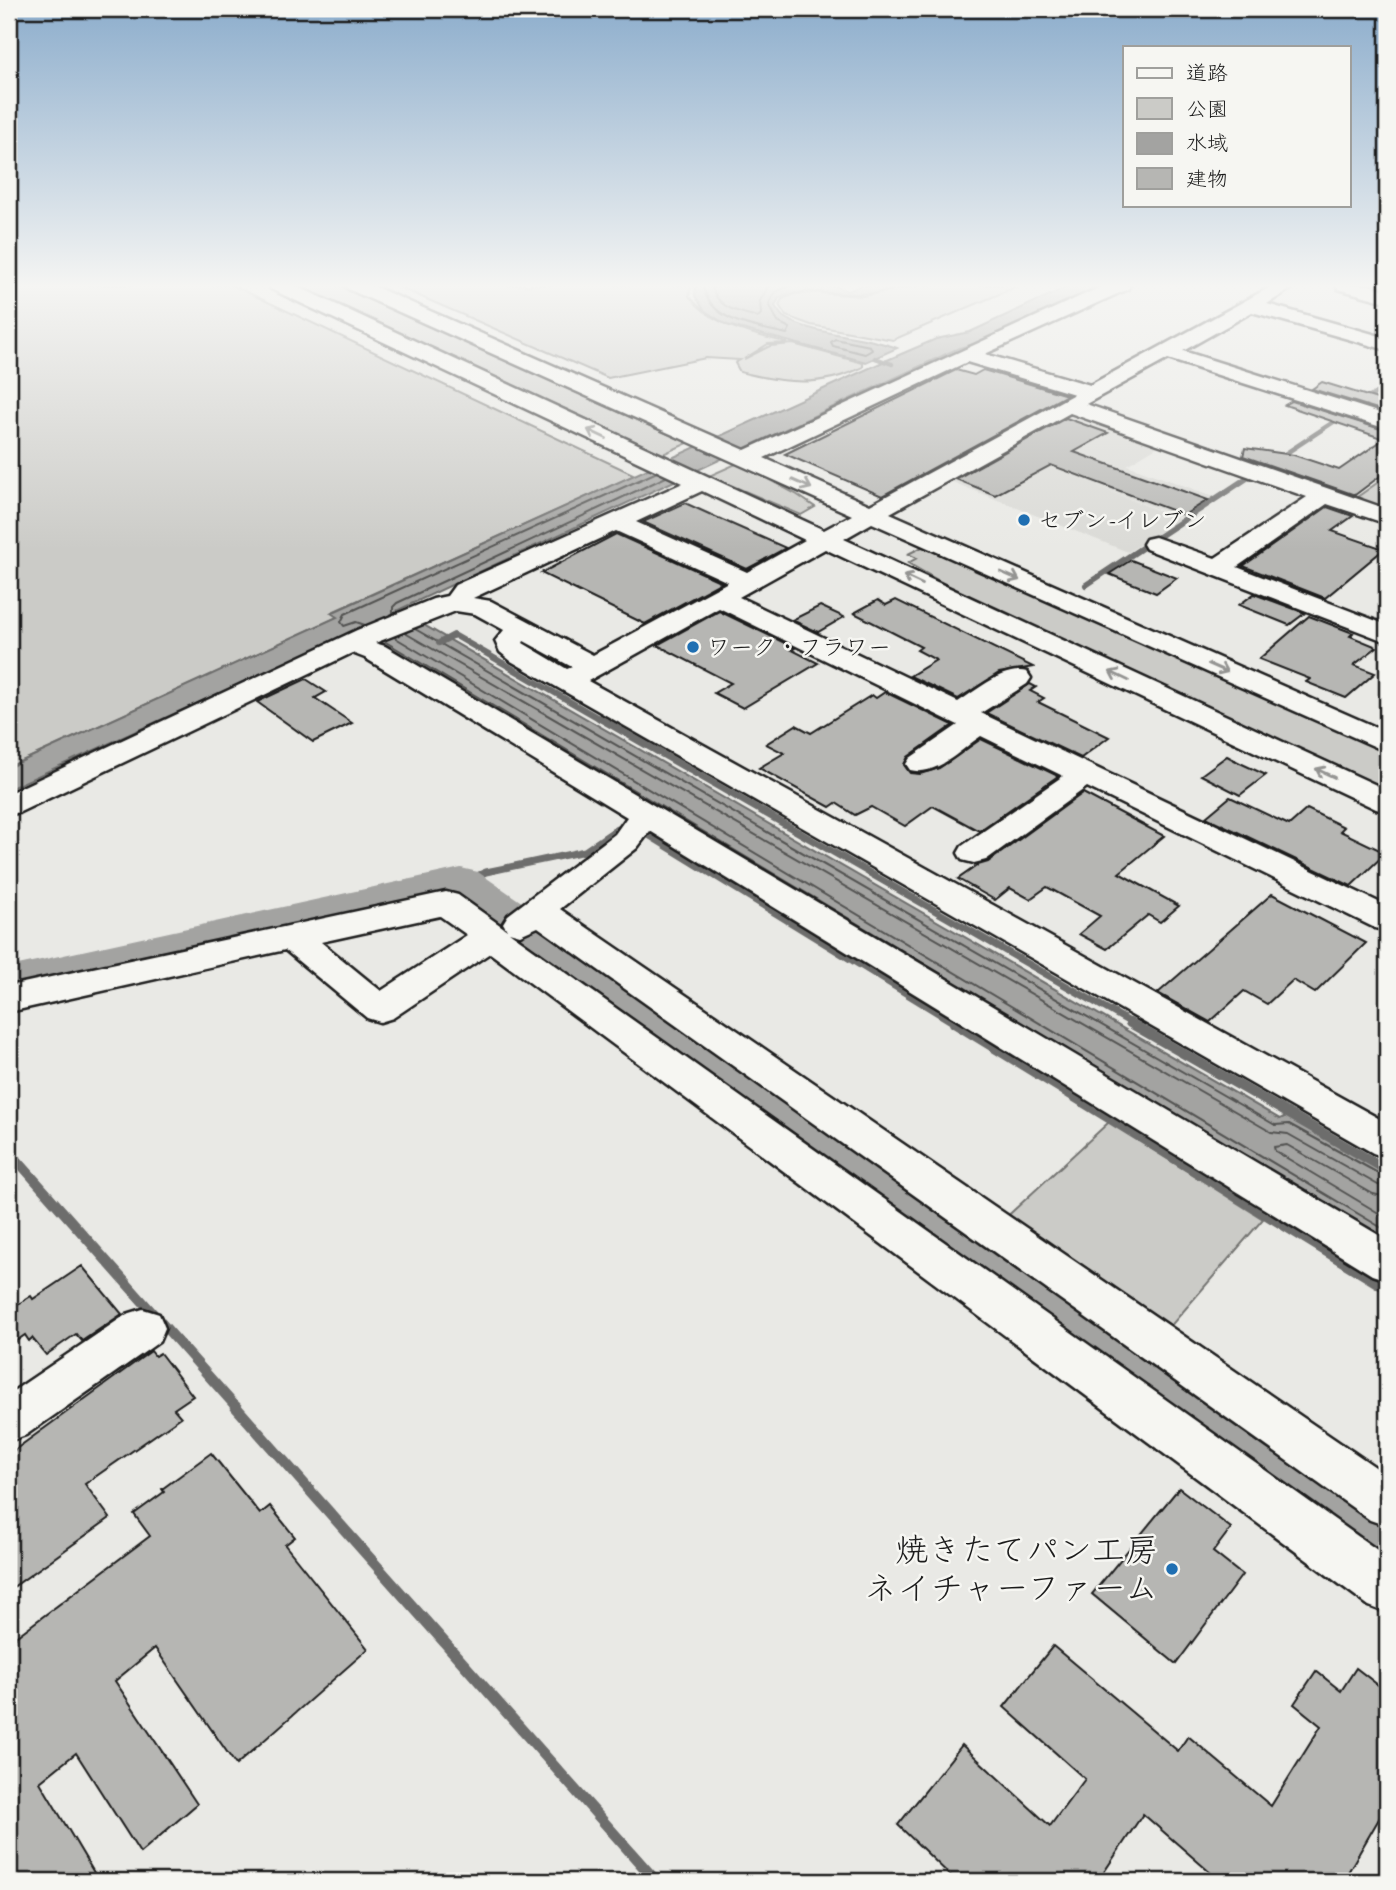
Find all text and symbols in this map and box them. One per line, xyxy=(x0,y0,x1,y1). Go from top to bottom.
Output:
legend xyxy=(1123,46,1350,206)
text: 道路 xyxy=(1186,60,1228,86)
text: 公園 xyxy=(1186,96,1228,122)
text: 水域 xyxy=(1186,130,1228,156)
text: 建物 xyxy=(1186,166,1228,192)
one-way arrow xyxy=(587,427,608,440)
one-way arrow xyxy=(791,478,812,491)
place label: セブン-イレブン xyxy=(1038,506,1207,535)
marker: セブン-イレブン xyxy=(1016,512,1032,528)
one-way arrow xyxy=(999,570,1020,583)
one-way arrow xyxy=(903,573,924,586)
place label: ワーク・フラワー xyxy=(707,633,891,662)
marker: ワーク・フラワー xyxy=(685,639,701,655)
one-way arrow xyxy=(1207,662,1228,675)
one-way arrow xyxy=(1109,669,1130,683)
one-way arrow xyxy=(1315,765,1336,778)
place label: 焼きたてパン工房 ネイチャーファーム xyxy=(864,1529,1158,1609)
marker: 焼きたてパン工房 ネイチャーファーム xyxy=(1164,1561,1180,1577)

